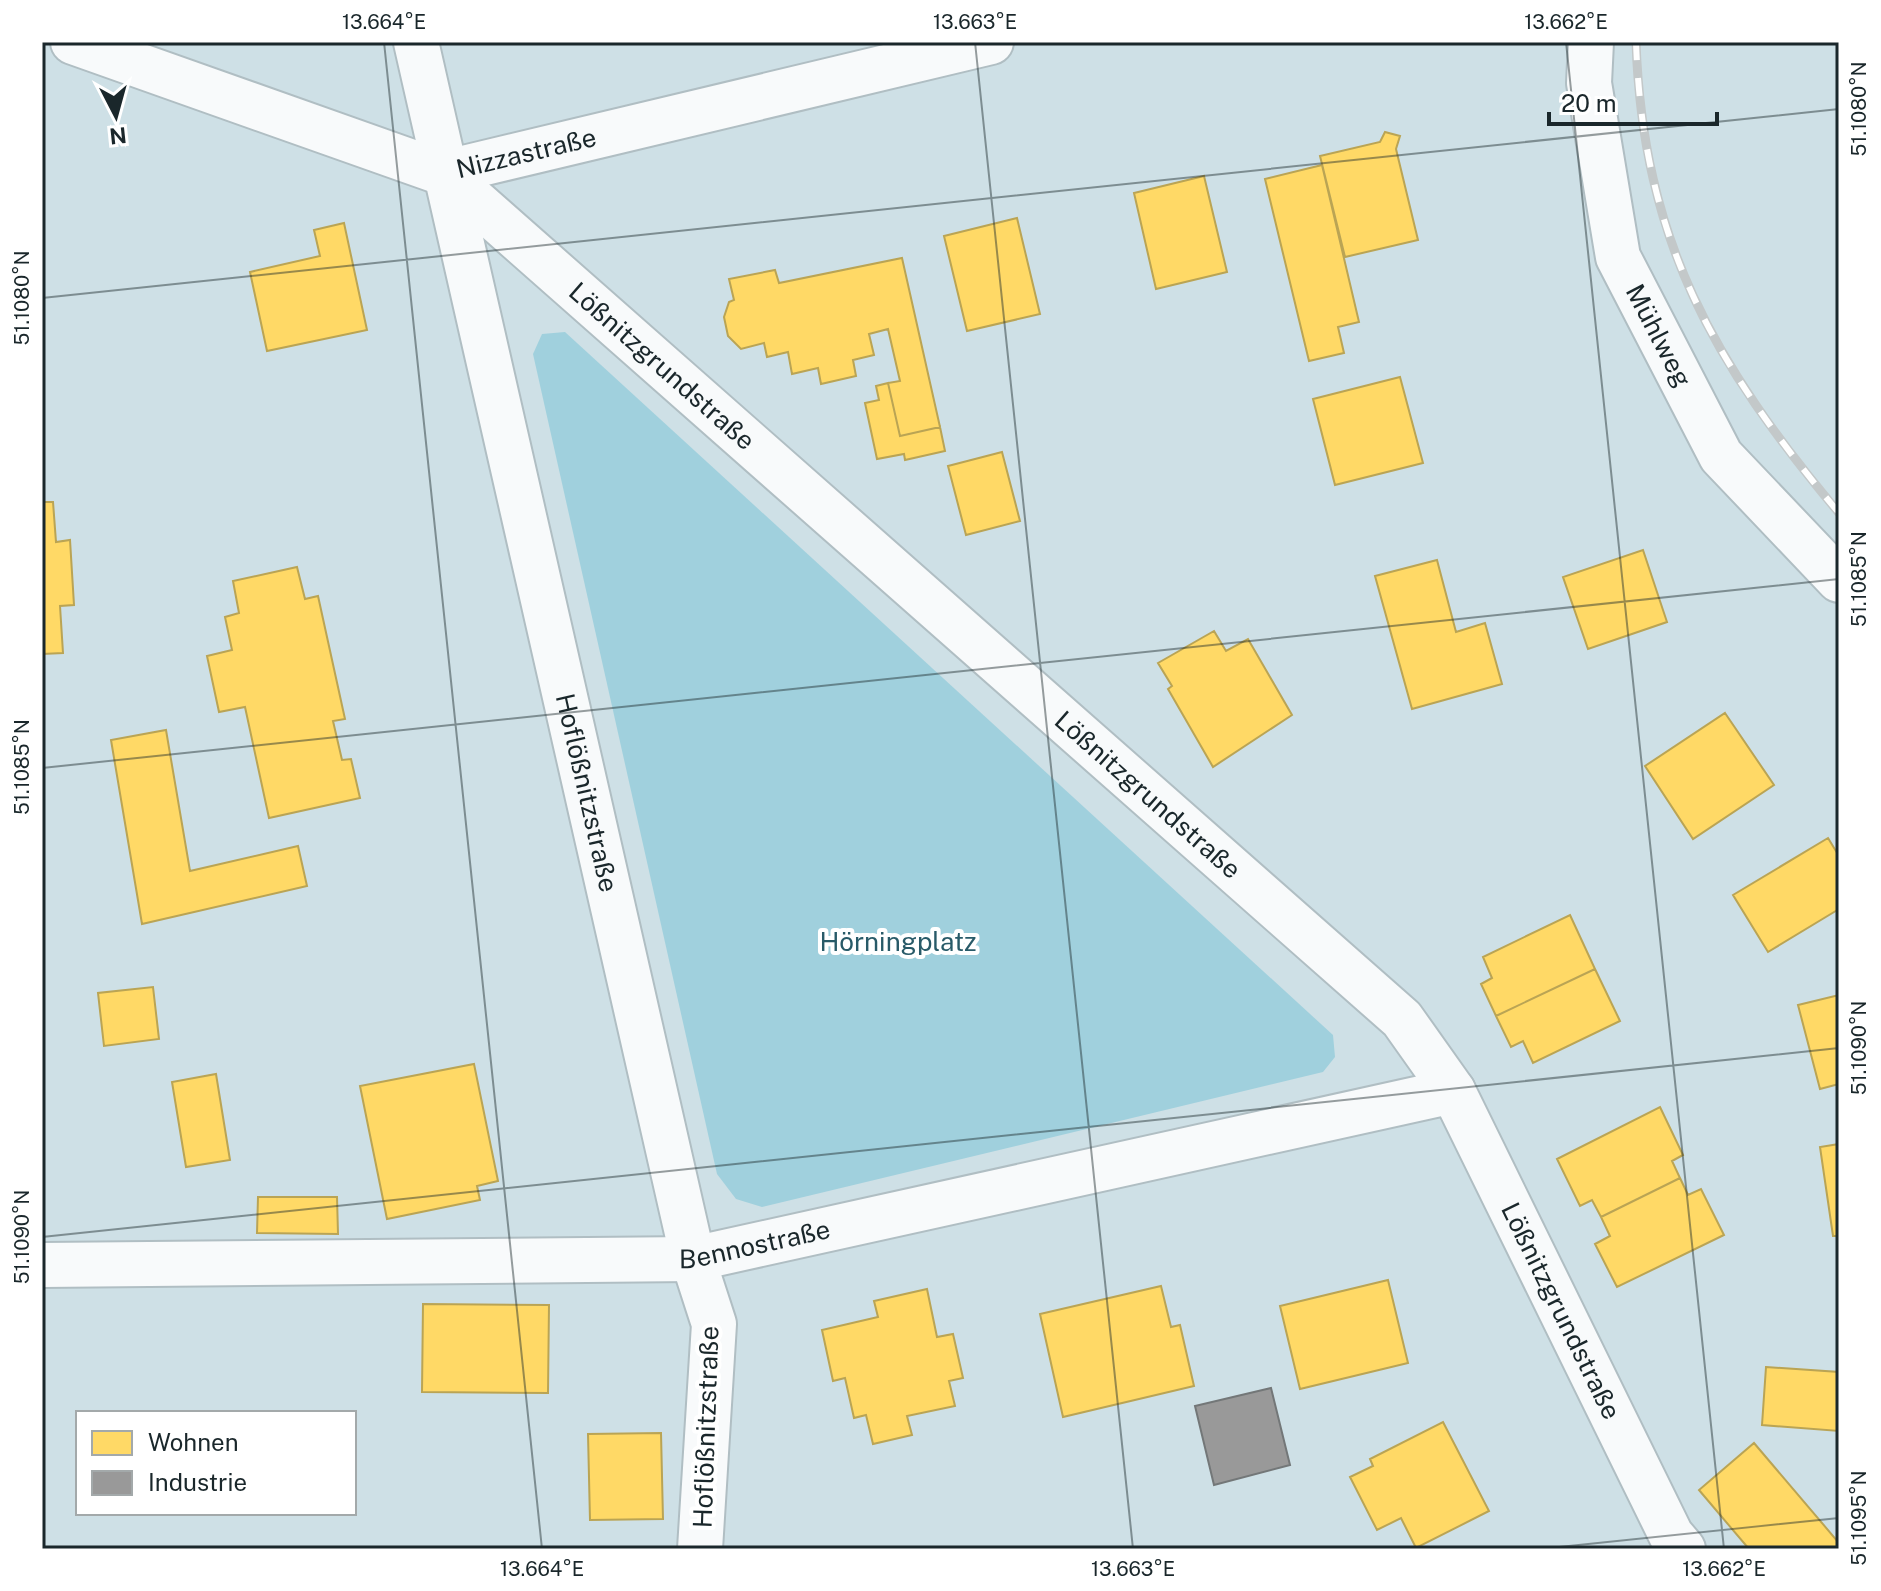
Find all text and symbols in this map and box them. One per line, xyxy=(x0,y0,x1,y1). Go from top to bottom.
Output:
text: 13.664°E xyxy=(342,10,426,34)
text: 13.663°E xyxy=(933,10,1017,34)
text: 13.662°E xyxy=(1524,10,1608,34)
text: 51.1080°N xyxy=(1847,61,1871,157)
north arrow xyxy=(76,76,156,156)
scale bar xyxy=(1549,76,1717,126)
text: 20 m xyxy=(1561,89,1617,117)
street label: Nizzastraße xyxy=(453,121,599,184)
text: N xyxy=(108,122,128,150)
text: 51.1080°N xyxy=(10,250,34,346)
street label: Lößnitzgrundstraße xyxy=(563,276,762,456)
street label: Mühlweg xyxy=(1620,279,1699,392)
text: 51.1085°N xyxy=(1847,531,1871,627)
street label: Hoflößnitzstraße xyxy=(550,690,625,895)
street label: Lößnitzgrundstraße xyxy=(1049,704,1248,885)
text: 51.1085°N xyxy=(10,719,34,815)
park label: Hörningplatz xyxy=(819,926,977,957)
text: 51.1090°N xyxy=(1847,1001,1871,1095)
text: 51.1090°N xyxy=(10,1190,34,1284)
street label: Lößnitzgrundstraße xyxy=(1495,1197,1628,1424)
street label: Bennostraße xyxy=(679,1213,833,1274)
street label: Hoflößnitzstraße xyxy=(686,1325,725,1529)
legend xyxy=(76,1411,356,1515)
text: Wohnen xyxy=(148,1428,239,1456)
text: Industrie xyxy=(148,1468,247,1496)
text: 51.1095°N xyxy=(1847,1470,1871,1566)
text: 13.664°E xyxy=(500,1557,584,1581)
text: 13.663°E xyxy=(1091,1557,1175,1581)
text: 13.662°E xyxy=(1682,1557,1766,1581)

